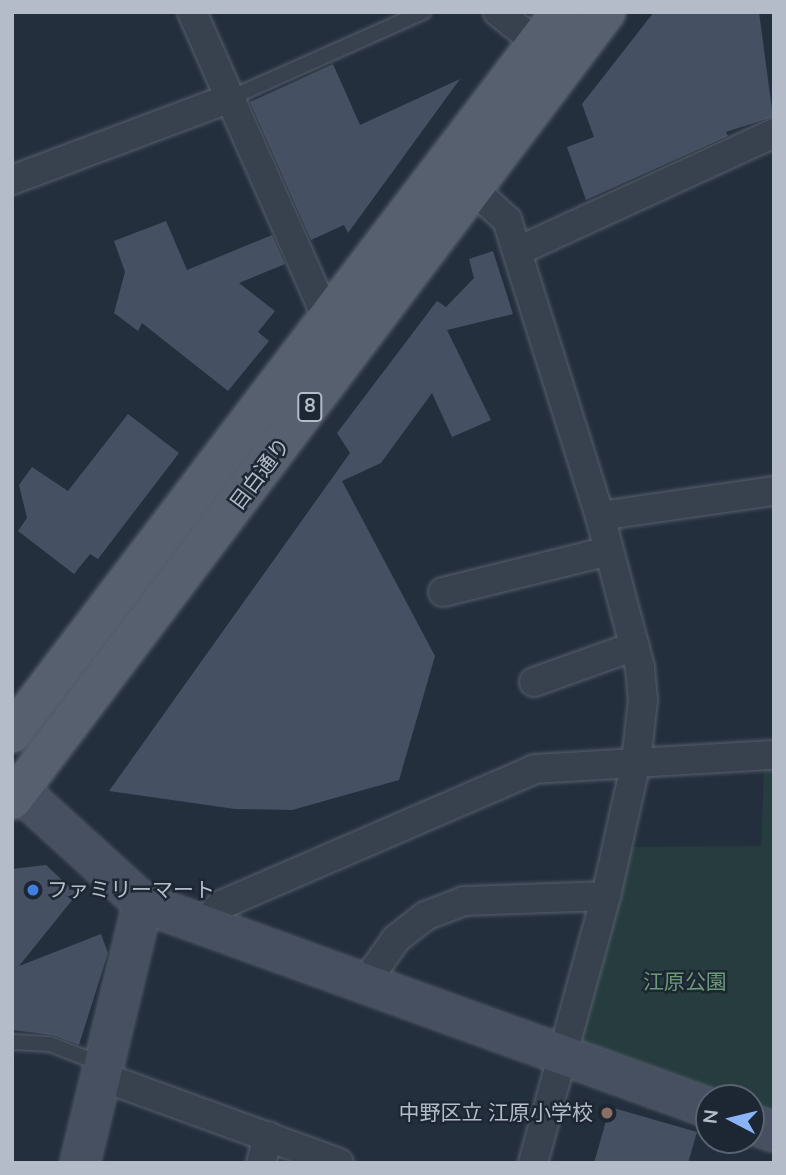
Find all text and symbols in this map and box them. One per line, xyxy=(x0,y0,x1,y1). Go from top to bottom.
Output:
road number: 8 xyxy=(296,392,324,422)
street label: 目白通り xyxy=(225,433,295,515)
place label: ファミリーマート xyxy=(47,877,215,903)
marker: ファミリーマート xyxy=(25,882,41,898)
park label: 江原公園 xyxy=(643,969,727,995)
north arrow xyxy=(695,1084,765,1154)
place label: 中野区立 江原小学校 xyxy=(399,1100,593,1126)
marker: 中野区立 江原小学校 xyxy=(599,1105,615,1121)
text: N xyxy=(697,1108,725,1125)

